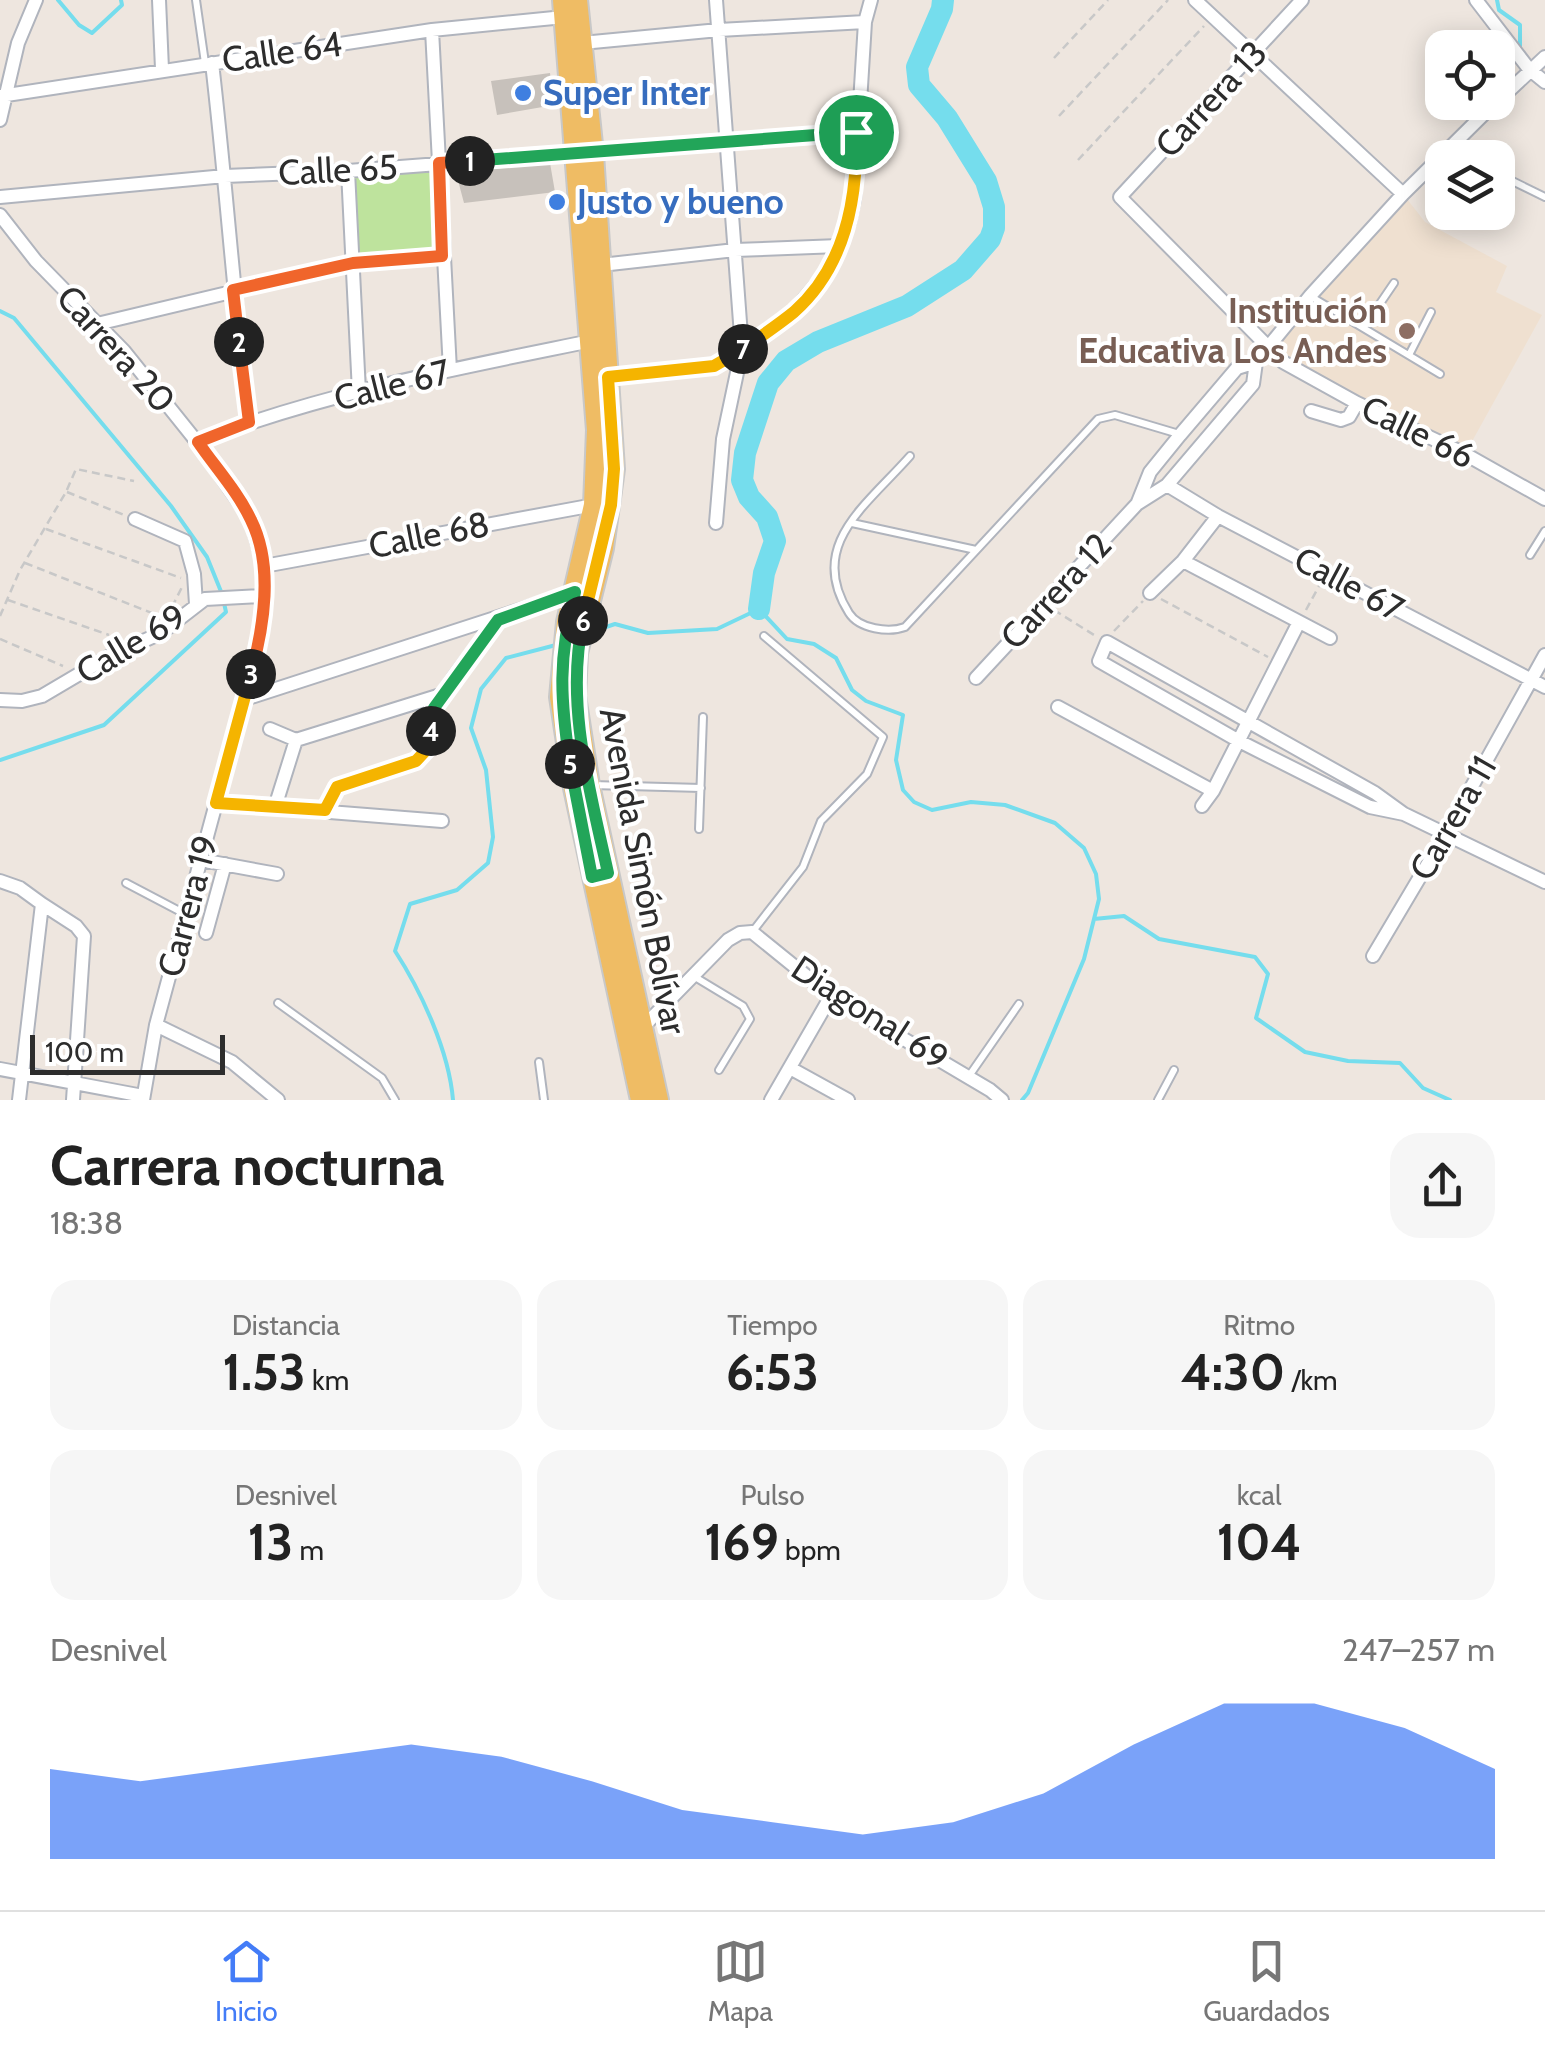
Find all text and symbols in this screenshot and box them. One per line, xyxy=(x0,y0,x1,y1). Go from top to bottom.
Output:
street label: Calle 64 xyxy=(219,22,345,81)
map controls xyxy=(1425,30,1515,230)
button: locate xyxy=(1425,30,1515,120)
street label: Carrera 13 xyxy=(1146,31,1275,166)
place label: Super Inter xyxy=(543,71,711,114)
marker: Super Inter xyxy=(512,82,534,104)
pin xyxy=(814,90,899,175)
icon: arrive xyxy=(829,105,884,160)
pin: 1 xyxy=(445,136,495,186)
button: layers xyxy=(1425,140,1515,230)
text: 1 xyxy=(465,144,475,178)
street label: Calle 65 xyxy=(277,145,399,194)
place label: Justo y bueno xyxy=(576,180,784,223)
marker: Justo y bueno xyxy=(546,191,568,213)
street label: Carrera 20 xyxy=(48,276,185,421)
place label: Institución Educativa Los Andes xyxy=(1078,289,1387,372)
pin: 2 xyxy=(214,317,264,367)
marker: Institución Educativa Los Andes xyxy=(1396,320,1418,342)
pin: 7 xyxy=(718,324,768,374)
text: 2 xyxy=(232,325,246,359)
text: 7 xyxy=(736,332,750,366)
street label: Calle 67 xyxy=(330,349,455,420)
street label: Calle 66 xyxy=(1355,386,1482,477)
street label: Calle 68 xyxy=(365,502,493,567)
street label: Carrera 12 xyxy=(991,524,1120,658)
street label: Calle 67 xyxy=(1287,537,1412,630)
street label: Calle 69 xyxy=(68,594,193,693)
pin: 6 xyxy=(558,596,608,646)
text: 6 xyxy=(575,604,591,638)
pin: 3 xyxy=(226,649,276,699)
text: 3 xyxy=(243,657,259,691)
street label: Avenida Simón Bolívar xyxy=(591,704,696,1038)
pin: 4 xyxy=(406,706,456,756)
text: 4 xyxy=(422,714,440,748)
pin: 5 xyxy=(545,739,595,789)
text: 5 xyxy=(562,747,578,781)
street label: Carrera 11 xyxy=(1400,748,1505,888)
street label: Carrera 19 xyxy=(148,830,227,981)
street label: Diagonal 69 xyxy=(784,946,957,1079)
scale bar xyxy=(30,1030,225,1074)
text: 100 m xyxy=(45,1035,124,1069)
text: Carrera nocturna xyxy=(50,1132,445,1199)
button: share xyxy=(1390,1133,1495,1238)
text: 18:38 xyxy=(50,1203,123,1242)
text: Distancia xyxy=(232,1308,340,1342)
text: Tiempo xyxy=(727,1308,818,1342)
text: Ritmo xyxy=(1223,1308,1295,1342)
text: 1.53 xyxy=(222,1342,306,1403)
text: 6:53 xyxy=(726,1342,819,1403)
text: 4:30 xyxy=(1181,1342,1285,1403)
text: km xyxy=(306,1363,349,1397)
text: /km xyxy=(1285,1363,1338,1397)
text: Desnivel xyxy=(235,1478,337,1512)
text: Pulso xyxy=(740,1478,805,1512)
text: kcal xyxy=(1237,1478,1282,1512)
text: 13 xyxy=(248,1512,293,1573)
text: 169 xyxy=(704,1512,779,1573)
text: 104 xyxy=(1217,1512,1302,1573)
text: m xyxy=(293,1533,324,1567)
text: bpm xyxy=(779,1533,841,1567)
text: Desnivel xyxy=(50,1630,167,1669)
text: 247–257 m xyxy=(1342,1630,1495,1669)
tab: Inicio xyxy=(215,1934,278,2028)
tab: Mapa xyxy=(708,1934,773,2028)
tab: Guardados xyxy=(1203,1934,1330,2028)

